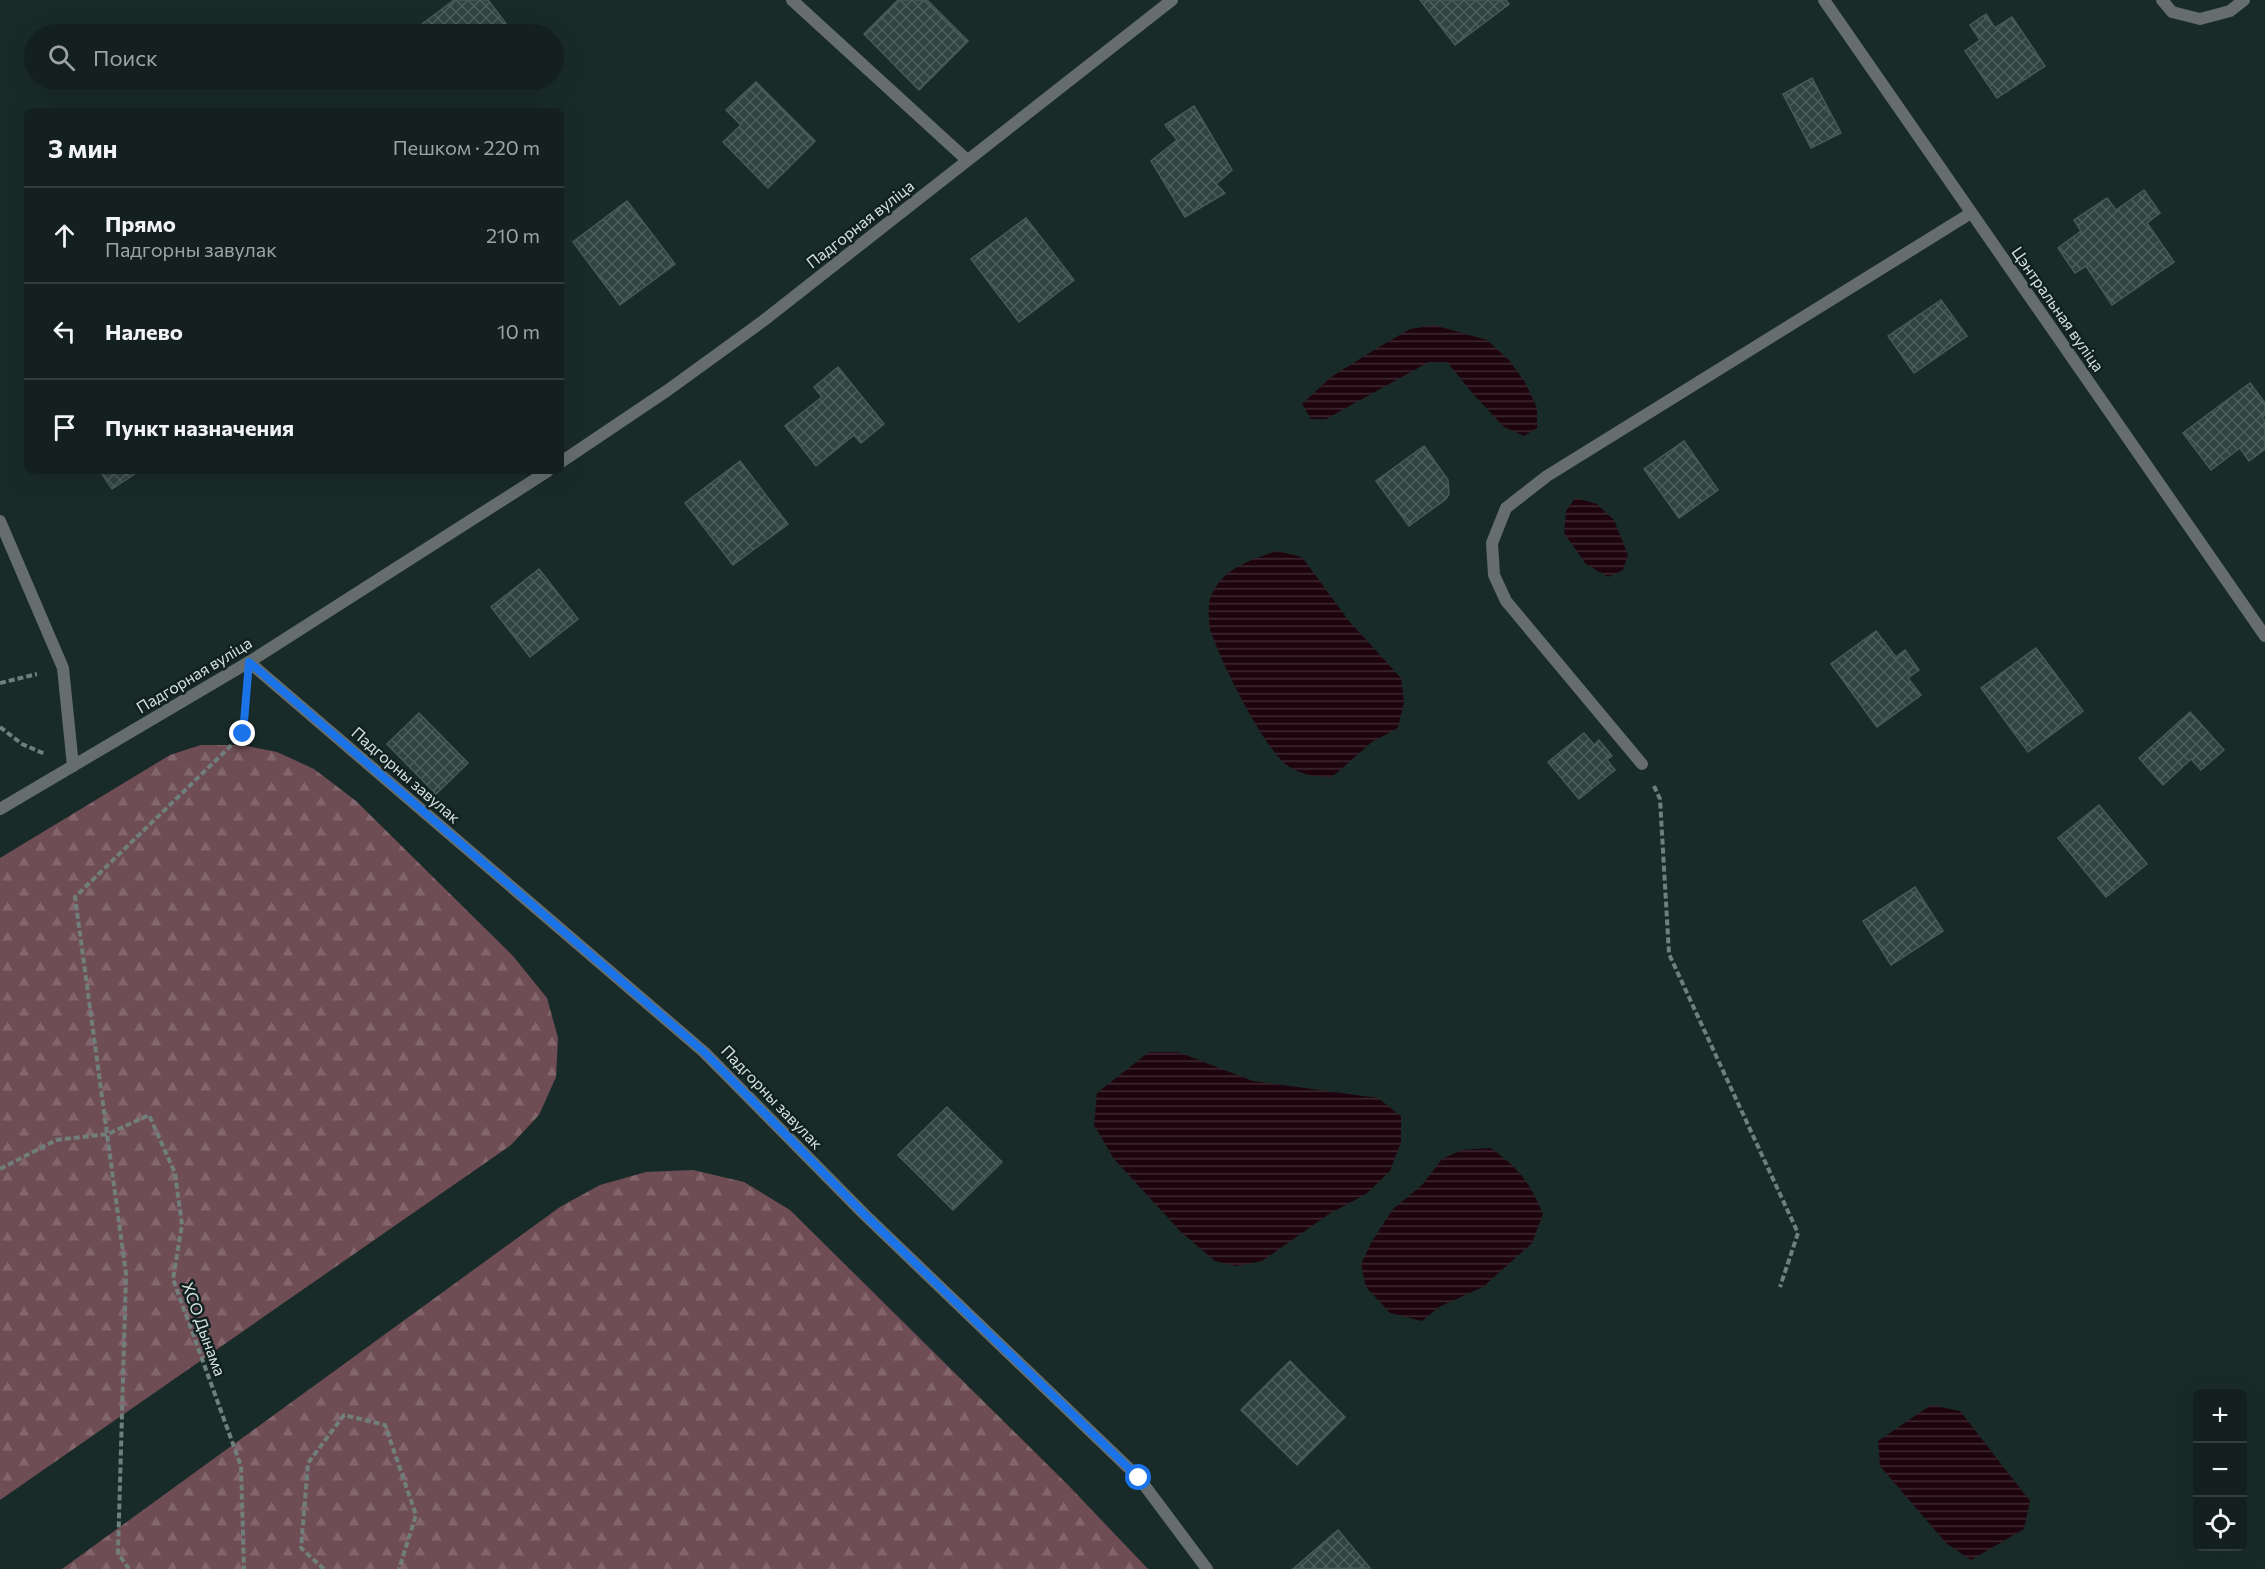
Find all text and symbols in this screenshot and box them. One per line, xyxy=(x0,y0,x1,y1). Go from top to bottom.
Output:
search box xyxy=(24,24,564,90)
icon: search xyxy=(45,41,78,74)
text: Поиск xyxy=(93,44,158,71)
text: 3 мин xyxy=(48,132,118,163)
text: Пешком · 220 m xyxy=(393,135,540,159)
street label: Падгорная вуліца xyxy=(802,176,917,272)
text: Прямо xyxy=(105,210,176,237)
icon: ahead xyxy=(48,219,81,252)
text: 210 m xyxy=(486,223,540,247)
text: Падгорны завулак xyxy=(105,237,277,261)
street label: Цэнтральная вуліца xyxy=(2008,243,2109,375)
icon: left xyxy=(48,315,81,348)
text: Налево xyxy=(105,318,183,345)
text: 10 m xyxy=(497,319,540,343)
icon: arrive xyxy=(48,411,81,444)
text: Пункт назначения xyxy=(105,414,294,441)
street label: Падгорная вуліца xyxy=(133,633,255,717)
route end xyxy=(229,720,255,746)
street label: Падгорны завулак xyxy=(348,722,465,827)
street label: Падгорны завулак xyxy=(718,1041,827,1153)
street label: XCO Дынама xyxy=(179,1279,230,1378)
map controls xyxy=(2193,1389,2247,1551)
button: + xyxy=(2193,1389,2247,1443)
button: − xyxy=(2193,1443,2247,1497)
route start xyxy=(1125,1464,1151,1490)
button: locate xyxy=(2193,1497,2247,1551)

